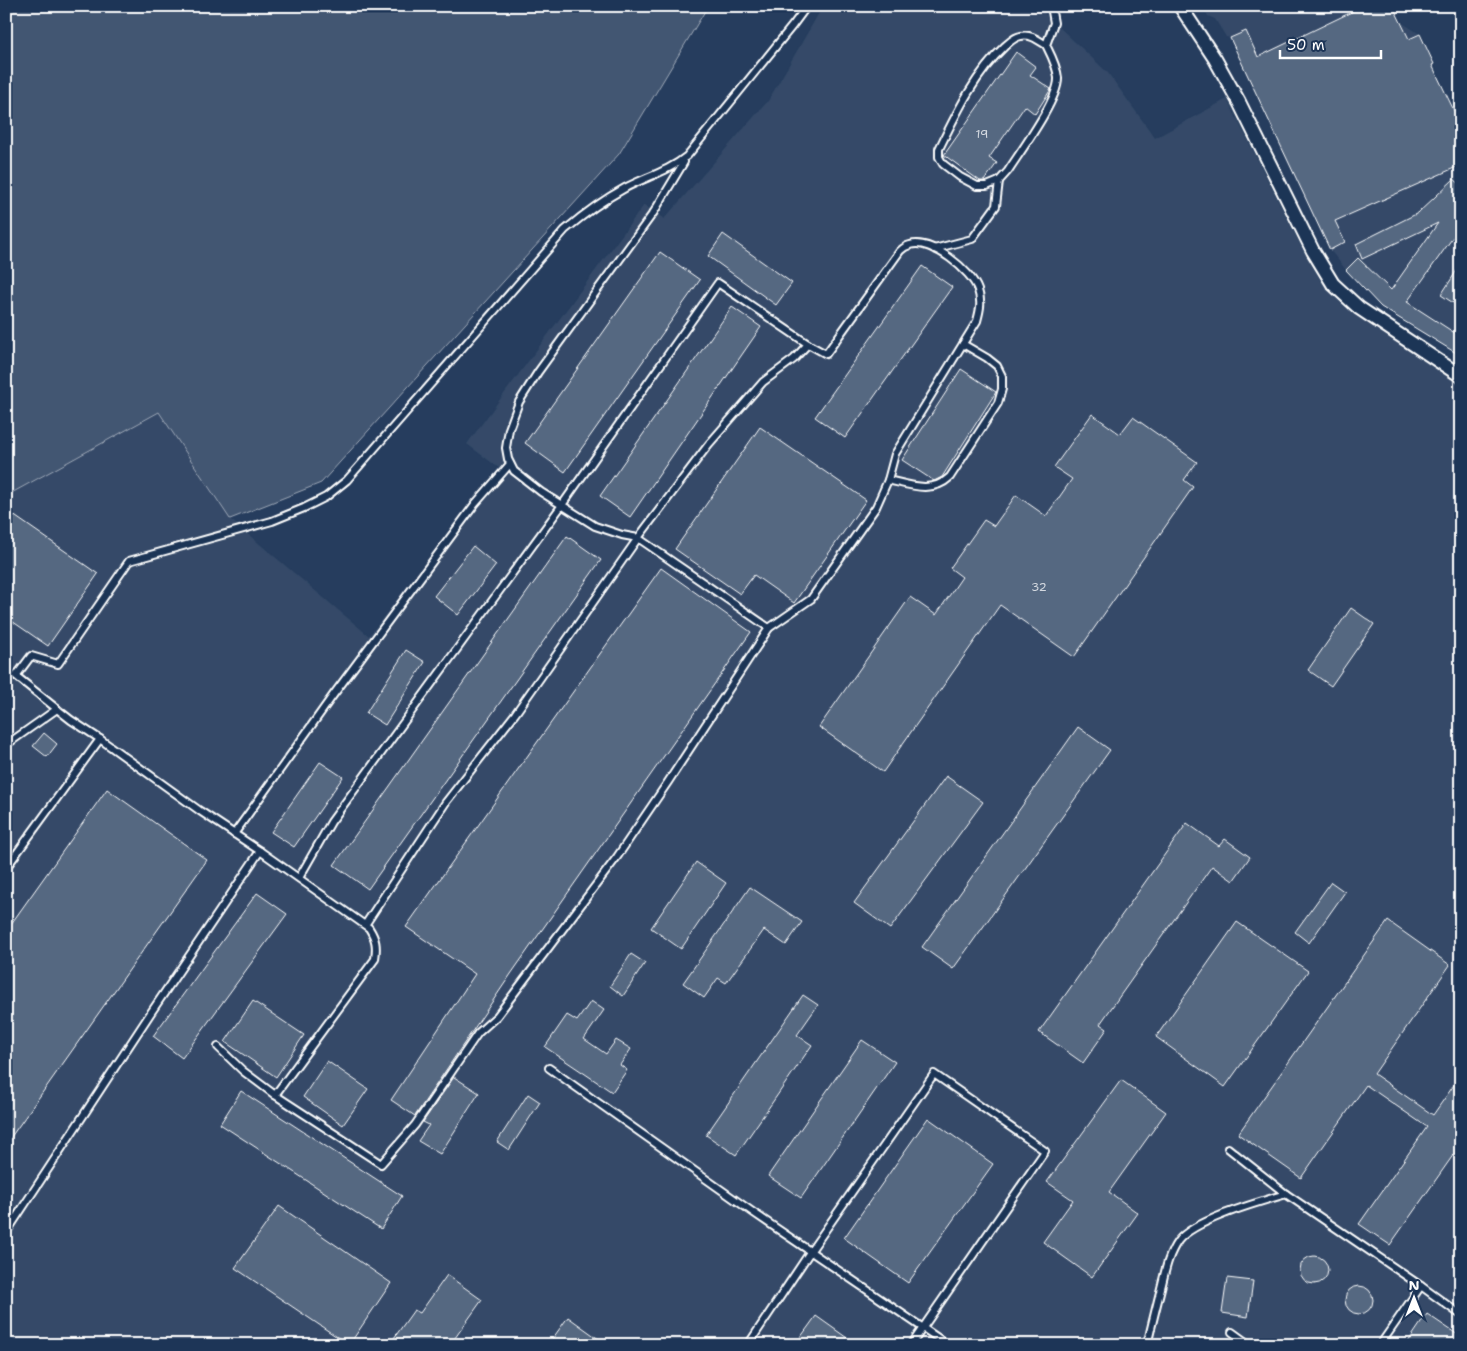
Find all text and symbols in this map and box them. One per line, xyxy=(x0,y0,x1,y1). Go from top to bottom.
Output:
scale bar xyxy=(1280,28,1381,60)
text: 50 m xyxy=(1287,35,1325,55)
house number: 19 xyxy=(976,126,988,142)
house number: 32 xyxy=(1031,579,1047,595)
north arrow xyxy=(1390,1274,1440,1324)
text: N xyxy=(1408,1276,1420,1294)

